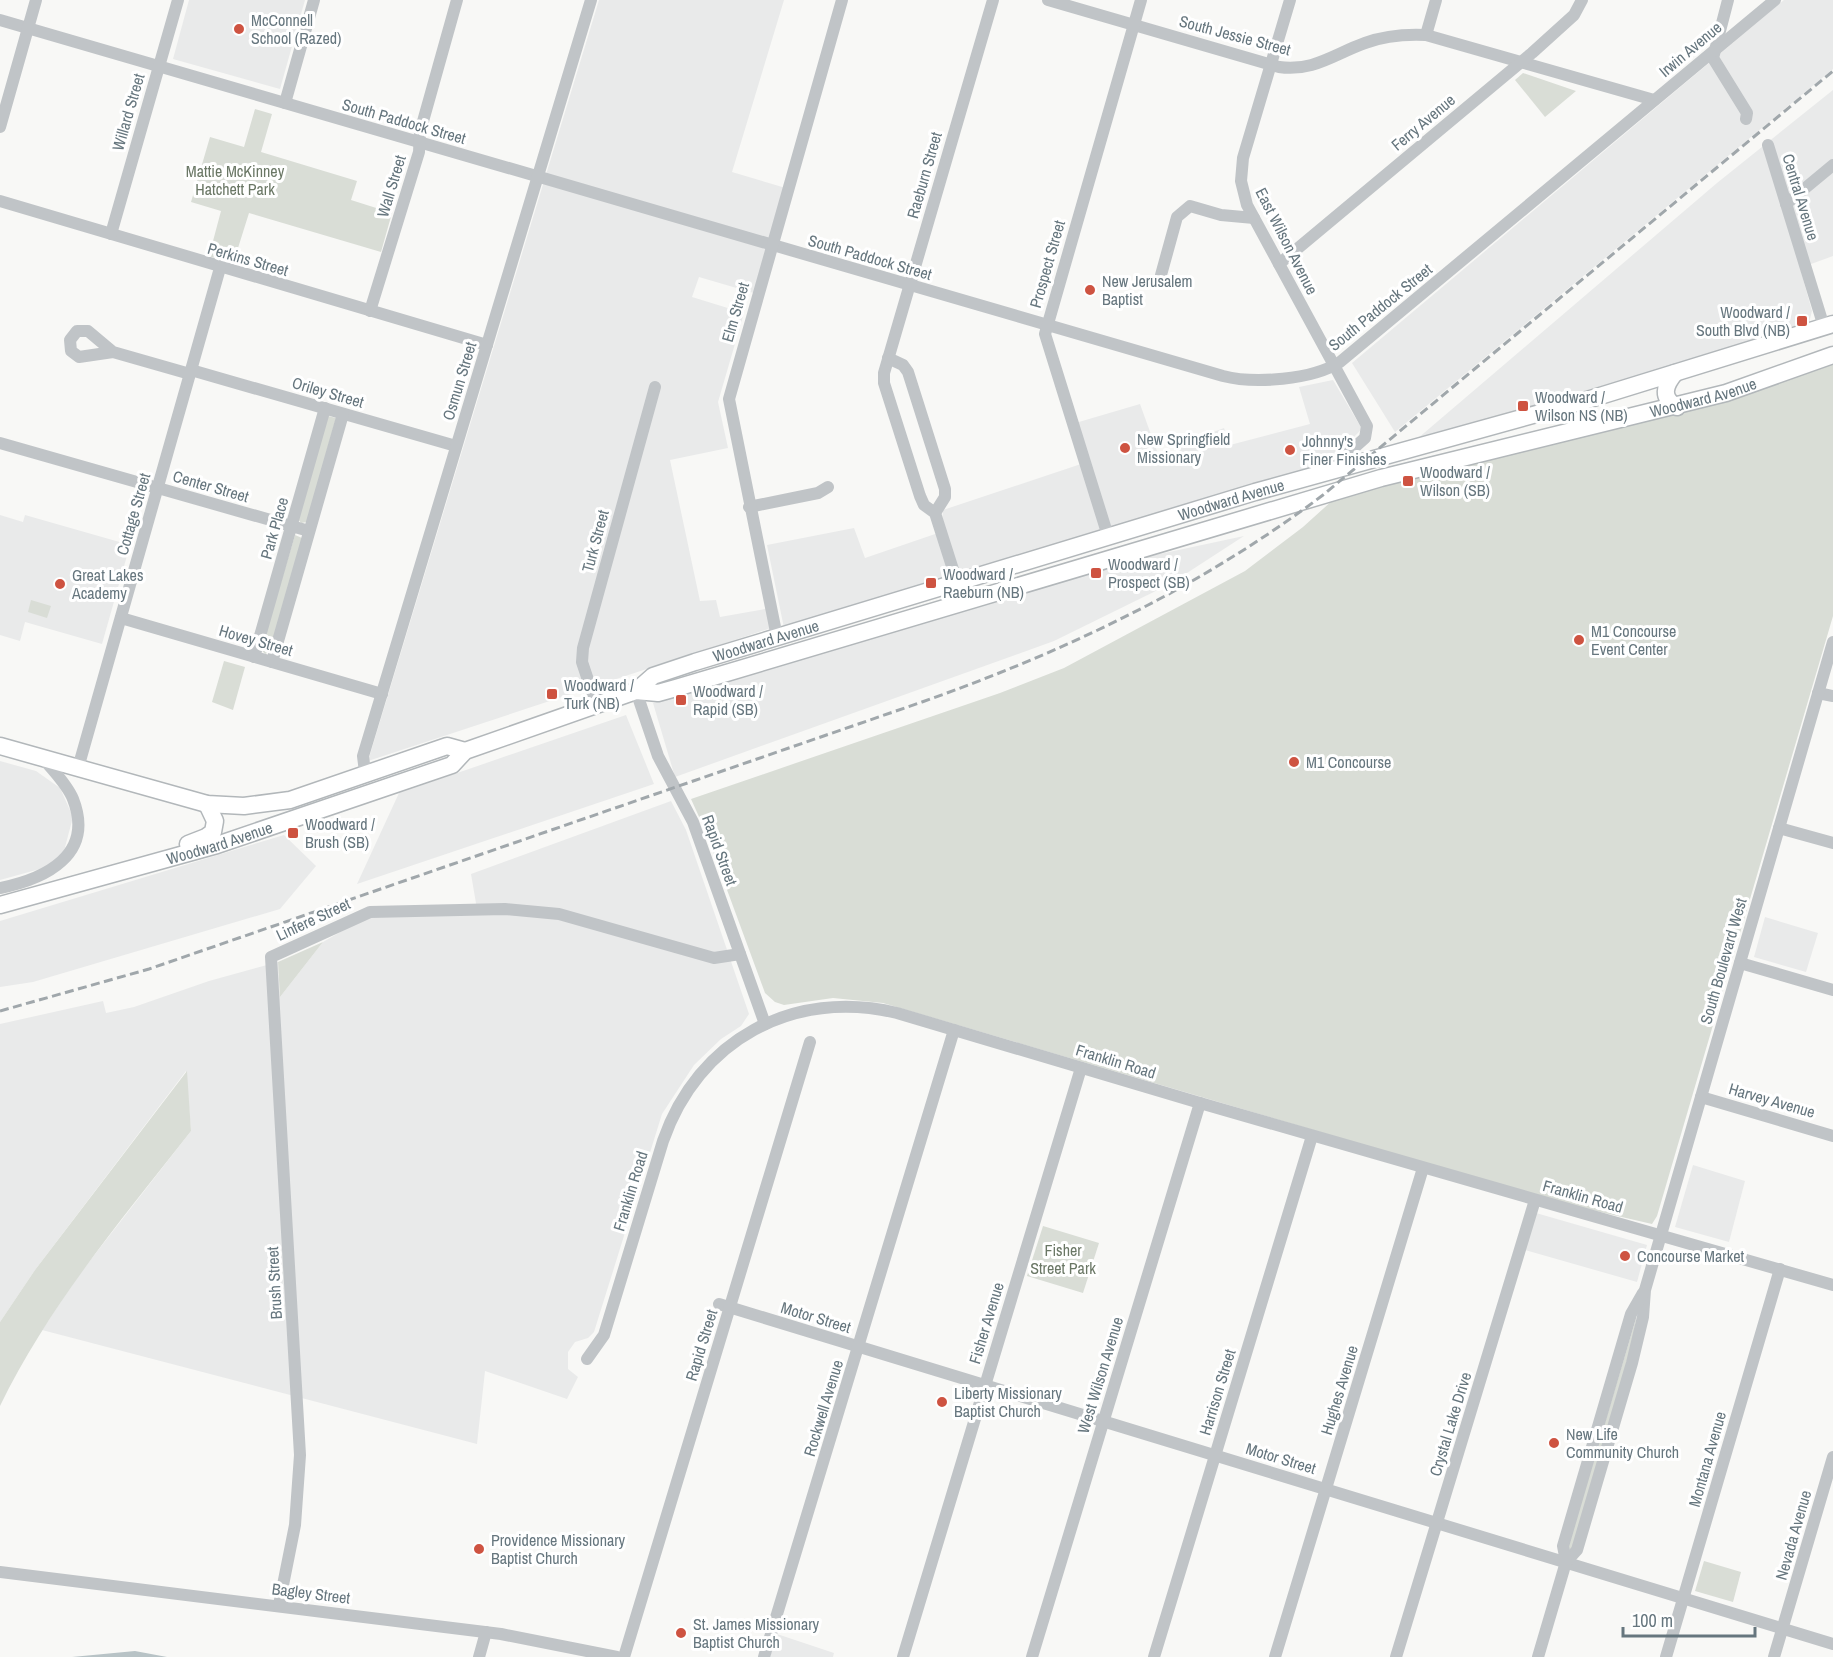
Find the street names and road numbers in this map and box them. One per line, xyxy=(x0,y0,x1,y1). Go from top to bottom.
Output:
street label: South Jessie Street xyxy=(1177,10,1293,61)
street label: Irwin Avenue xyxy=(1654,16,1726,82)
street label: Willard Street xyxy=(106,70,150,153)
street label: Ferry Avenue xyxy=(1386,89,1460,155)
street label: South Paddock Street xyxy=(340,93,469,149)
street label: Raeburn Street xyxy=(901,129,947,221)
street label: Central Avenue xyxy=(1777,151,1825,243)
street label: Wall Street xyxy=(371,152,411,220)
street label: East Wilson Avenue xyxy=(1251,184,1323,298)
street label: Prospect Street xyxy=(1024,217,1070,310)
street label: South Paddock Street xyxy=(806,229,935,285)
street label: Perkins Street xyxy=(205,237,291,281)
street label: South Paddock Street xyxy=(1323,258,1437,356)
street label: Elm Street xyxy=(716,279,754,344)
street label: Osmun Street xyxy=(437,339,481,423)
street label: Oriley Street xyxy=(290,371,367,413)
street label: Woodward Avenue xyxy=(1647,372,1759,422)
street label: Center Street xyxy=(170,465,252,507)
street label: Cottage Street xyxy=(111,470,155,558)
street label: Woodward Avenue xyxy=(1175,473,1287,526)
street label: Park Place xyxy=(255,494,293,562)
street label: Turk Street xyxy=(576,507,614,575)
street label: Woodward Avenue xyxy=(710,614,822,667)
street label: Hovey Street xyxy=(217,619,296,661)
street label: Rapid Street xyxy=(697,812,743,889)
street label: Woodward Avenue xyxy=(164,816,275,869)
street label: Linfere Street xyxy=(272,892,354,946)
street label: South Boulevard West xyxy=(1694,895,1752,1027)
street label: Franklin Road xyxy=(1073,1038,1159,1084)
street label: Harvey Avenue xyxy=(1726,1077,1818,1123)
street label: Franklin Road xyxy=(607,1148,653,1234)
street label: Franklin Road xyxy=(1540,1174,1626,1218)
street label: Brush Street xyxy=(261,1246,287,1320)
street label: Fisher Avenue xyxy=(963,1279,1009,1367)
street label: Motor Street xyxy=(778,1296,854,1338)
street label: Rapid Street xyxy=(680,1306,722,1383)
street label: West Wilson Avenue xyxy=(1072,1314,1128,1436)
street label: Hughes Avenue xyxy=(1315,1343,1363,1437)
street label: Harrison Street xyxy=(1193,1346,1241,1438)
street label: Rockwell Avenue xyxy=(798,1357,848,1459)
street label: Crystal Lake Drive xyxy=(1424,1369,1476,1479)
street label: Montana Avenue xyxy=(1683,1409,1731,1509)
street label: Motor Street xyxy=(1243,1437,1319,1479)
street label: Nevada Avenue xyxy=(1770,1488,1816,1582)
street label: Bagley Street xyxy=(271,1577,352,1609)

